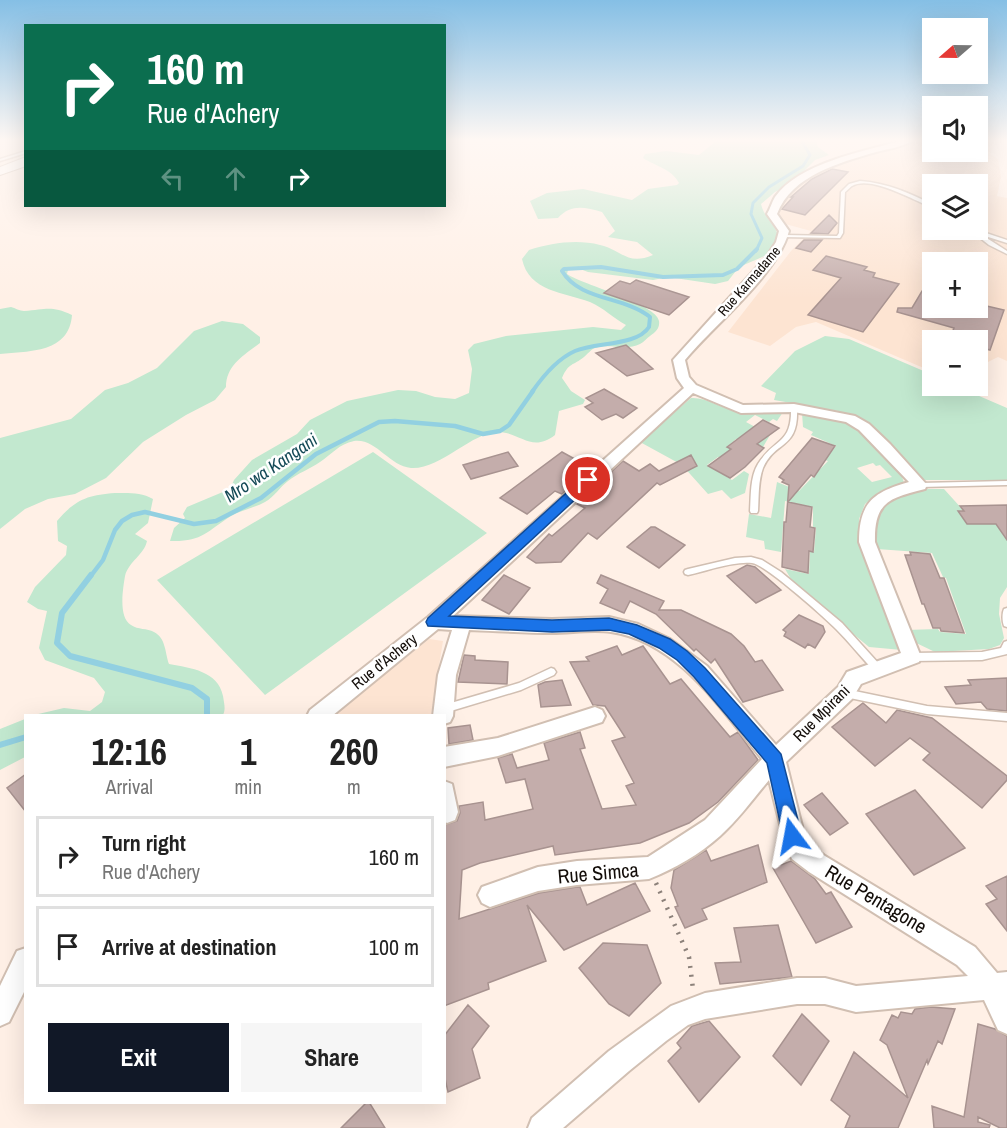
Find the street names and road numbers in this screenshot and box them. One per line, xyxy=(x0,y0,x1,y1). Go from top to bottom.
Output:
street label: Rue Karmadame xyxy=(714,242,784,320)
street label: Rue d'Achery xyxy=(347,628,422,694)
street label: Rue Mpirani xyxy=(788,680,854,746)
street label: Rue Simca xyxy=(556,856,640,889)
street label: Rue Pentagone xyxy=(820,858,932,939)

